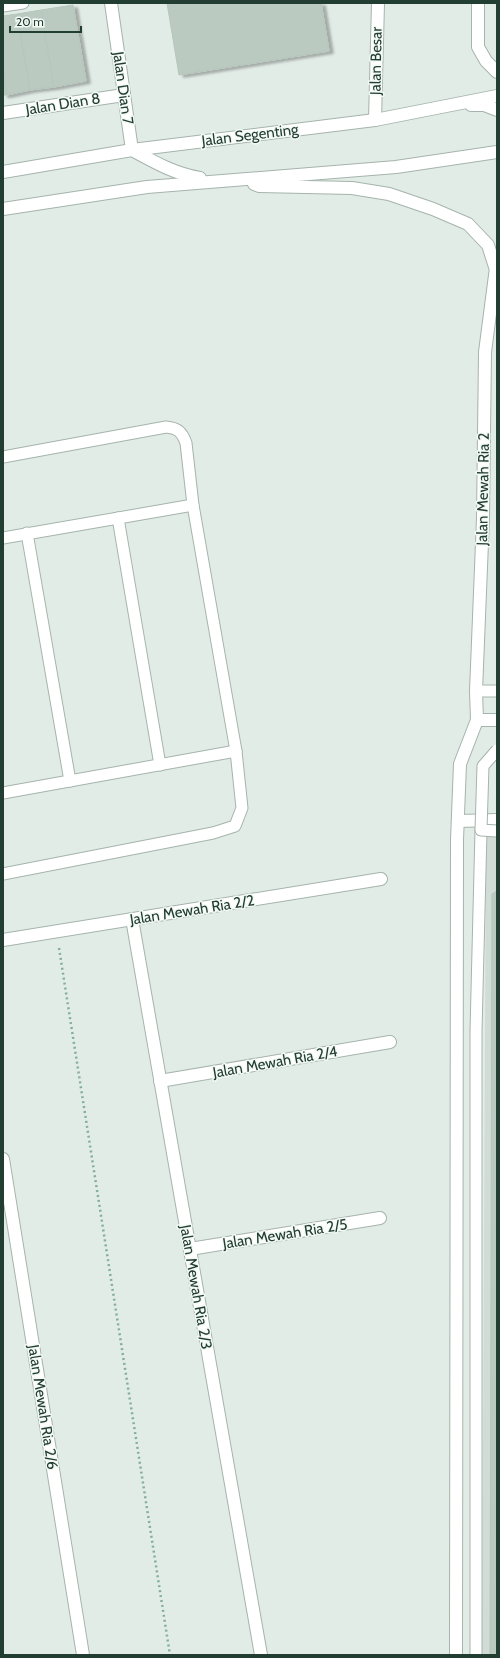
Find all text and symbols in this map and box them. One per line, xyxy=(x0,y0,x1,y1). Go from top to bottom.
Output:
scale bar xyxy=(10,8,81,34)
text: 20 m xyxy=(16,14,44,29)
street label: Jalan Besar xyxy=(366,27,386,96)
street label: Jalan Dian 7 xyxy=(109,49,137,126)
street label: Jalan Dian 8 xyxy=(23,89,102,119)
street label: Jalan Segenting xyxy=(200,120,300,150)
street label: Jalan Mewah Ria 2 xyxy=(473,432,493,547)
street label: Jalan Mewah Ria 2/2 xyxy=(127,891,256,929)
street label: Jalan Mewah Ria 2/4 xyxy=(210,1042,339,1082)
street label: Jalan Mewah Ria 2/5 xyxy=(220,1215,349,1253)
street label: Jalan Mewah Ria 2/3 xyxy=(176,1222,216,1351)
street label: Jalan Mewah Ria 2/6 xyxy=(24,1342,62,1471)

